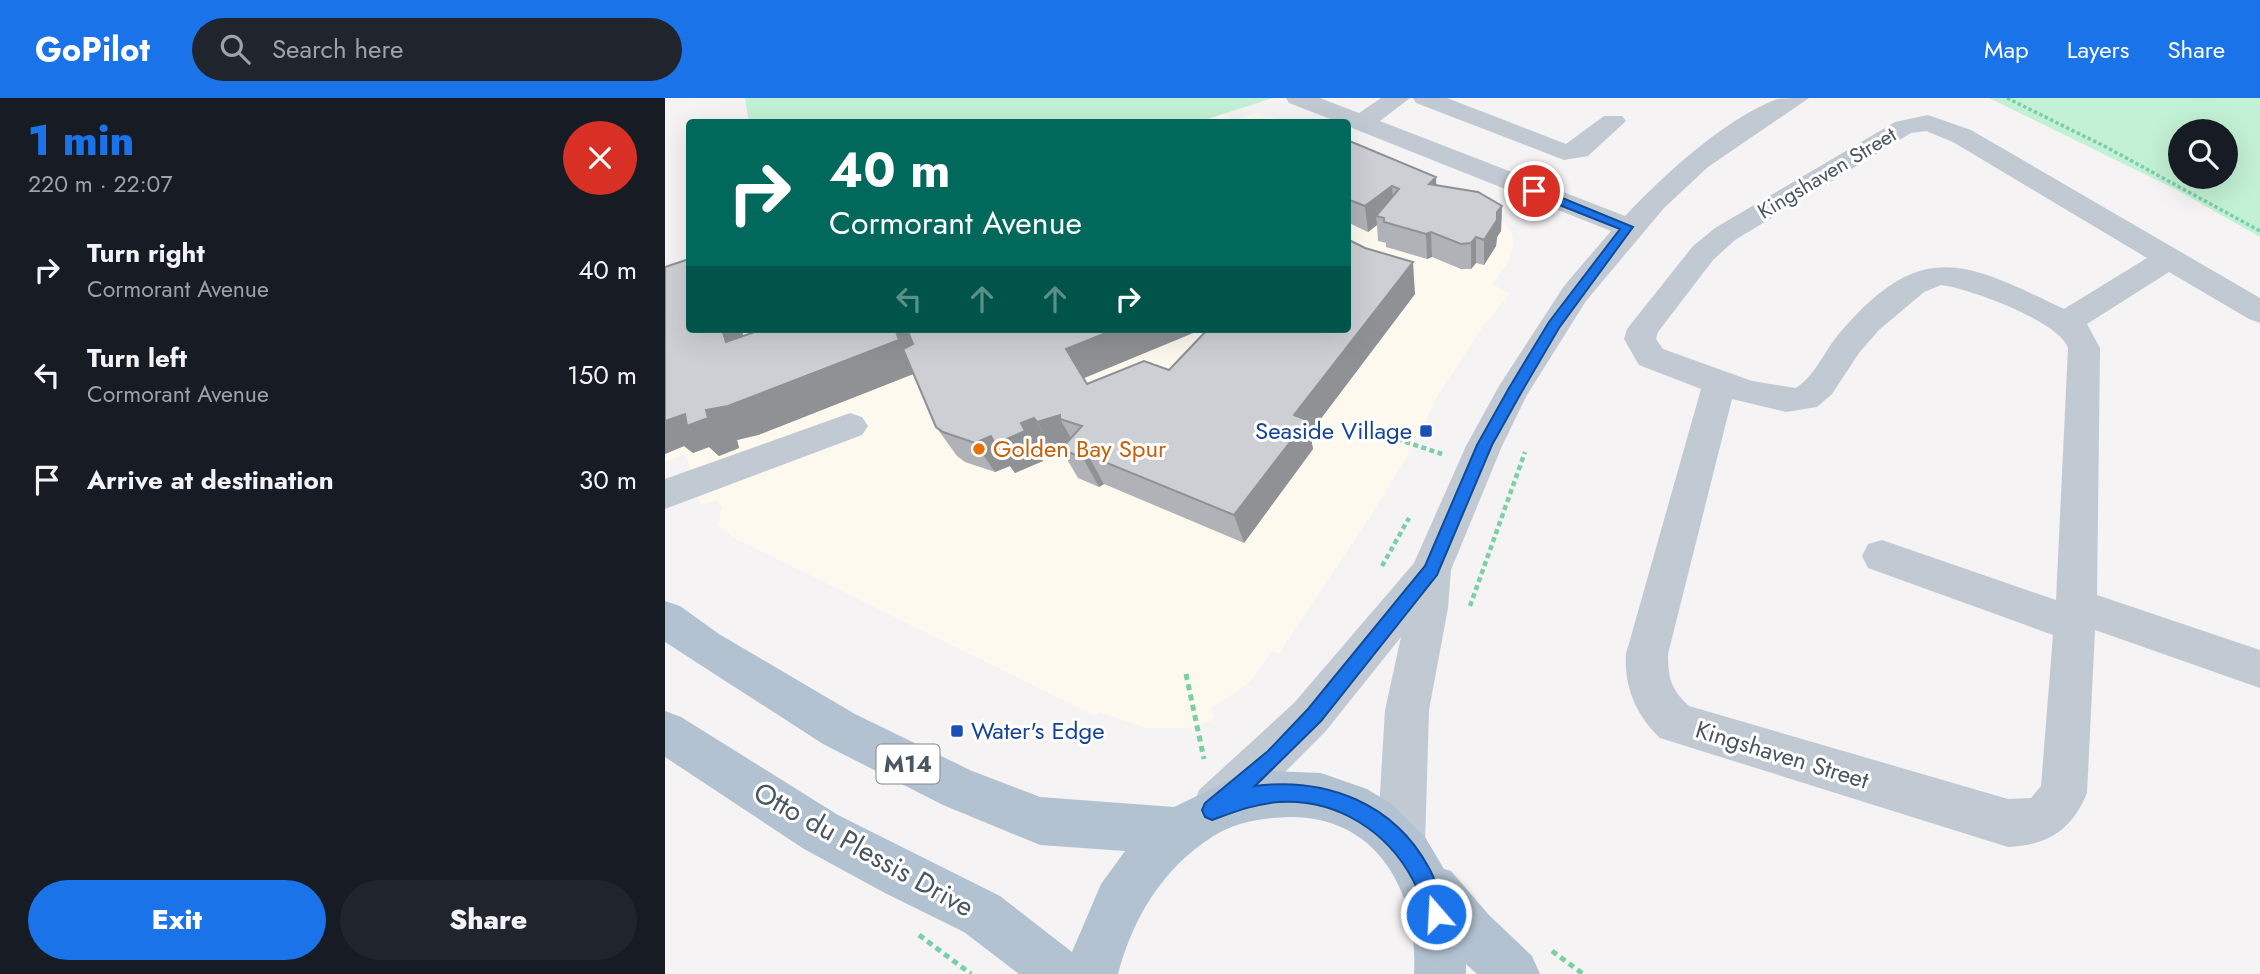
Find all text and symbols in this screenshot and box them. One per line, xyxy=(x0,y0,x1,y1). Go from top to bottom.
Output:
search box xyxy=(192,18,682,81)
text: GoPilot xyxy=(35,26,150,73)
icon: search xyxy=(216,30,254,68)
text: Search here xyxy=(272,30,403,68)
text: Map xyxy=(1984,32,2029,67)
text: Layers xyxy=(2067,32,2129,67)
text: Share xyxy=(2167,32,2225,67)
text: 1 min xyxy=(28,110,134,171)
map controls xyxy=(2168,119,2238,189)
button: search xyxy=(2168,119,2238,189)
street label: Kingshaven Street xyxy=(1752,120,1902,226)
button: close xyxy=(563,121,637,195)
text: 40 m xyxy=(829,135,951,205)
icon: right xyxy=(714,147,805,238)
pin xyxy=(1504,161,1564,221)
text: 220 m · 22:07 xyxy=(28,167,172,201)
icon: arrive xyxy=(1515,172,1553,210)
text: Cormorant Avenue xyxy=(829,200,1082,246)
text: Turn right xyxy=(87,234,205,272)
icon: right xyxy=(28,251,66,289)
text: 40 m xyxy=(578,251,637,289)
text: Cormorant Avenue xyxy=(87,272,269,306)
icon: left xyxy=(890,280,928,318)
icon: ahead xyxy=(963,280,1001,318)
icon: ahead xyxy=(1036,280,1074,318)
icon: right xyxy=(1109,280,1147,318)
text: Turn left xyxy=(87,339,187,377)
icon: left xyxy=(28,356,66,394)
text: 150 m xyxy=(567,356,637,394)
text: Cormorant Avenue xyxy=(87,377,269,411)
place label: Seaside Village xyxy=(1255,413,1412,448)
marker: Seaside Village xyxy=(1418,423,1434,439)
place label: Golden Bay Spur xyxy=(993,431,1167,466)
marker: Golden Bay Spur xyxy=(971,441,987,457)
icon: arrive xyxy=(28,461,66,499)
text: Arrive at destination xyxy=(87,461,334,499)
text: 30 m xyxy=(579,461,637,499)
street label: Kingshaven Street xyxy=(1691,712,1873,798)
place label: Water's Edge xyxy=(971,713,1105,748)
marker: Water's Edge xyxy=(949,723,965,739)
road number: M14 xyxy=(877,744,939,784)
street label: Otto du Plessis Drive xyxy=(746,772,981,927)
position arrow xyxy=(1399,877,1473,951)
button: Exit xyxy=(28,880,326,960)
button: Share xyxy=(340,880,637,960)

